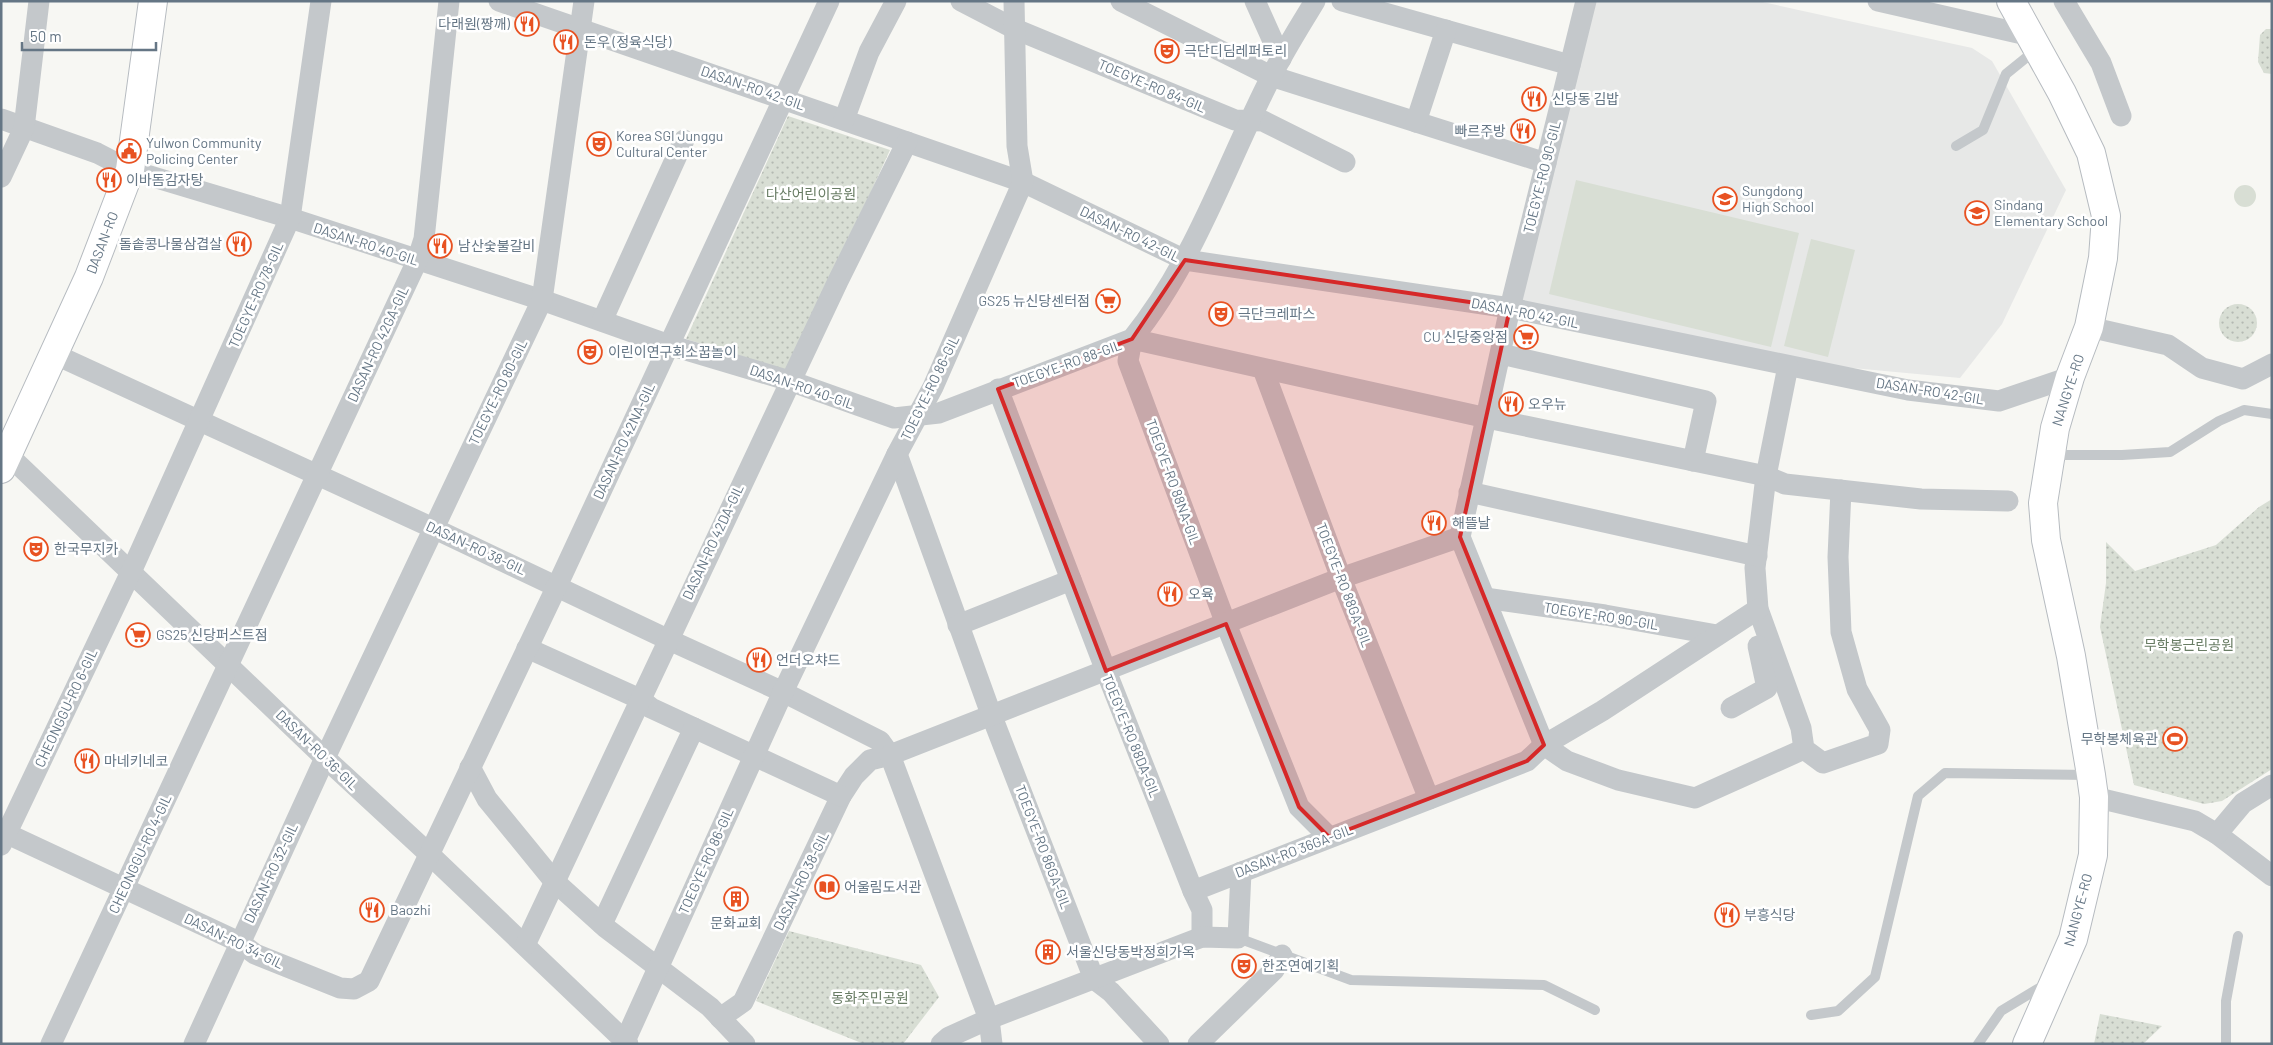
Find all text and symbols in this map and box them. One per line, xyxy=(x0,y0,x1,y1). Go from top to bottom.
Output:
restaurant icon: 다래원(짱깨) xyxy=(514,11,540,37)
place label: 다래원(짱깨) xyxy=(438,15,510,32)
scale bar xyxy=(22,20,156,52)
text: 50 m xyxy=(30,27,62,45)
restaurant icon: 돈우 (정육식당) xyxy=(553,29,579,55)
place label: 돈우 (정육식당) xyxy=(584,33,672,50)
theatre icon: 극단디딤레퍼토리 xyxy=(1154,38,1180,64)
place label: 극단디딤레퍼토리 xyxy=(1184,42,1287,59)
street label: TOEGYE-RO 84-GIL xyxy=(1096,55,1209,116)
street label: DASAN-RO 42-GIL xyxy=(699,62,807,113)
restaurant icon: 신당동 김밥 xyxy=(1521,86,1547,112)
place label: 신당동 김밥 xyxy=(1552,90,1619,107)
restaurant icon: 빠르주방 xyxy=(1510,118,1536,144)
street label: TOEGYE-RO 90-GIL xyxy=(1519,119,1564,235)
place label: 빠르주방 xyxy=(1454,122,1506,139)
place label: Korea SGI Junggu Cultural Center xyxy=(616,127,723,160)
theatre icon: Korea SGI Junggu Cultural Center xyxy=(586,131,612,157)
place label: Yulwon Community Policing Center xyxy=(146,134,262,167)
public building icon: Yulwon Community Policing Center xyxy=(116,138,142,164)
restaurant icon: 이바돔감자탕 xyxy=(96,167,122,193)
place label: 이바돔감자탕 xyxy=(126,171,203,188)
place label: Sungdong High School xyxy=(1742,182,1814,215)
park label: 다산어린이공원 xyxy=(766,185,856,202)
school or university icon: Sungdong High School xyxy=(1712,186,1738,212)
place label: Sindang Elementary School xyxy=(1994,196,2108,229)
school or university icon: Sindang Elementary School xyxy=(1964,200,1990,226)
street label: DASAN-RO 42-GIL xyxy=(1078,202,1183,265)
street label: DASAN-RO xyxy=(82,209,121,276)
street label: DASAN-RO 40-GIL xyxy=(312,219,421,269)
restaurant icon: 돌솥콩나물삼겹살 xyxy=(226,231,252,257)
restaurant icon: 남산숯불갈비 xyxy=(427,233,453,259)
place label: 돌솥콩나물삼겹살 xyxy=(119,235,222,252)
place label: 남산숯불갈비 xyxy=(458,237,535,254)
street label: TOEGYE-RO 78-GIL xyxy=(225,239,287,350)
street label: DASAN-RO 42GA-GIL xyxy=(343,283,412,404)
supermarket icon: GS25 뉴신당센터점 xyxy=(1095,288,1121,314)
place label: GS25 뉴신당센터점 xyxy=(978,292,1090,309)
street label: DASAN-RO 42-GIL xyxy=(1470,294,1580,331)
theatre icon: 극단크레파스 xyxy=(1208,301,1234,327)
place label: 극단크레파스 xyxy=(1238,305,1315,322)
supermarket icon: CU 신당중앙점 xyxy=(1513,324,1539,350)
place label: CU 신당중앙점 xyxy=(1423,328,1508,345)
street label: TOEGYE-RO 86-GIL xyxy=(897,332,962,443)
street label: TOEGYE-RO 80-GIL xyxy=(465,336,531,447)
street label: TOEGYE-RO 88-GIL xyxy=(1010,336,1124,391)
theatre icon: 이린이연구회소꿉놀이 xyxy=(577,339,603,365)
place label: 이린이연구회소꿉놀이 xyxy=(608,343,737,360)
street label: NANGYE-RO xyxy=(2048,352,2087,428)
street label: DASAN-RO 40-GIL xyxy=(748,361,857,412)
street label: DASAN-RO 42-GIL xyxy=(1875,374,1985,407)
street label: DASAN-RO 42NA-GIL xyxy=(589,380,658,502)
restaurant icon: 오우뉴 xyxy=(1498,391,1524,417)
place label: 오우뉴 xyxy=(1528,395,1567,412)
street label: TOEGYE-RO 88NA-GIL xyxy=(1143,417,1204,547)
street label: DASAN-RO 42DA-GIL xyxy=(678,481,747,602)
restaurant icon: 해뜰날 xyxy=(1421,510,1447,536)
place label: 해뜰날 xyxy=(1452,514,1491,531)
street label: DASAN-RO 38-GIL xyxy=(424,517,529,578)
street label: TOEGYE-RO 88GA-GIL xyxy=(1313,520,1376,649)
theatre icon: 한국무지카 xyxy=(23,536,49,562)
place label: 한국무지카 xyxy=(54,540,119,557)
restaurant icon: 오육 xyxy=(1157,581,1183,607)
place label: 오육 xyxy=(1188,585,1214,602)
street label: TOEGYE-RO 90-GIL xyxy=(1543,598,1660,633)
supermarket icon: GS25 신당퍼스트점 xyxy=(125,622,151,648)
place label: GS25 신당퍼스트점 xyxy=(156,626,268,643)
park label: 무학봉근린공원 xyxy=(2144,636,2234,653)
street label: CHEONGGU-RO 6-GIL xyxy=(31,646,101,770)
restaurant icon: 언더오챠드 xyxy=(746,647,772,673)
place label: 언더오챠드 xyxy=(776,651,841,668)
street label: TOEGYE-RO 88DA-GIL xyxy=(1099,672,1164,800)
street label: DASAN-RO 36-GIL xyxy=(273,706,362,793)
sports icon: 무학봉체육관 xyxy=(2162,726,2188,752)
place label: 무학봉체육관 xyxy=(2081,730,2158,747)
restaurant icon: 마네키네코 xyxy=(74,748,100,774)
place label: 마네키네코 xyxy=(104,752,169,769)
street label: TOEGYE-RO 86GA-GIL xyxy=(1012,782,1075,911)
street label: CHEONGGU-RO 4-GIL xyxy=(104,791,175,916)
street label: TOEGYE-RO 86-GIL xyxy=(674,805,737,917)
street label: DASAN-RO 32-GIL xyxy=(240,820,301,926)
street label: DASAN-RO 36GA-GIL xyxy=(1232,820,1355,881)
street label: DASAN-RO 38-GIL xyxy=(769,828,832,933)
street label: NANGYE-RO xyxy=(2060,872,2095,948)
library icon: 어울림도서관 xyxy=(814,874,840,900)
place label: 어울림도서관 xyxy=(844,878,921,895)
building icon: 문화교회 xyxy=(723,886,749,912)
restaurant icon: Baozhi xyxy=(359,897,385,923)
place label: Baozhi xyxy=(390,901,431,918)
restaurant icon: 부흥식당 xyxy=(1714,902,1740,928)
place label: 부흥식당 xyxy=(1744,906,1796,923)
street label: DASAN-RO 34-GIL xyxy=(182,909,287,972)
place label: 문화교회 xyxy=(710,914,762,931)
building icon: 서울신당동박정희가옥 xyxy=(1035,939,1061,965)
place label: 서울신당동박정희가옥 xyxy=(1066,943,1195,960)
theatre icon: 한조연예기획 xyxy=(1231,953,1257,979)
place label: 한조연예기획 xyxy=(1262,957,1339,974)
park label: 동화주민공원 xyxy=(831,989,909,1006)

